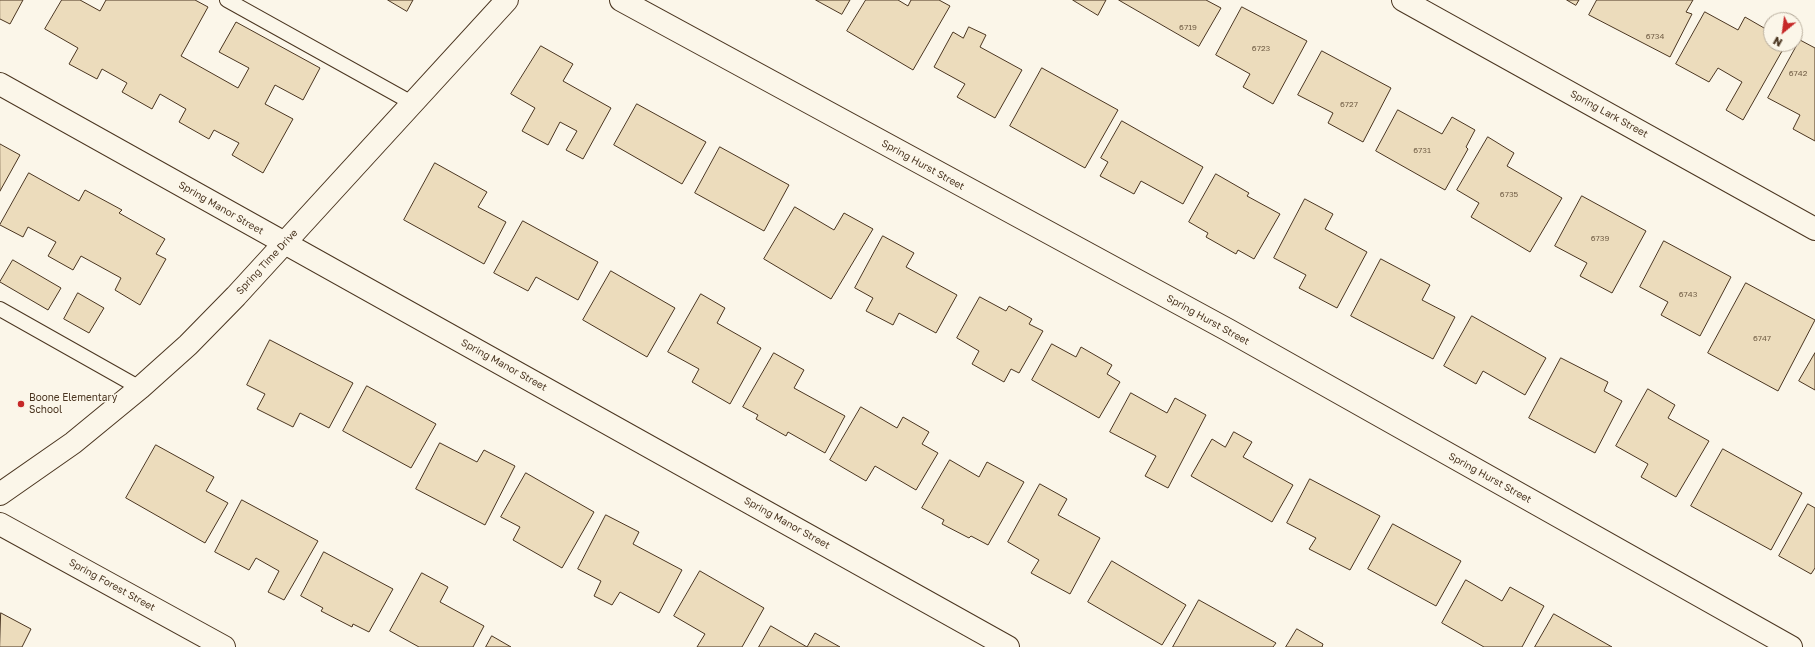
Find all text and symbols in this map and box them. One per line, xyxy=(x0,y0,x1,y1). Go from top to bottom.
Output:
north arrow xyxy=(1763,12,1803,52)
house number: 6719 xyxy=(1179,22,1197,32)
house number: 6734 xyxy=(1646,31,1664,41)
text: N xyxy=(1771,34,1784,50)
house number: 6723 xyxy=(1252,43,1270,53)
house number: 6742 xyxy=(1789,68,1807,78)
street label: Spring Lark Street xyxy=(1568,88,1650,140)
house number: 6727 xyxy=(1340,99,1358,109)
street label: Spring Hurst Street xyxy=(879,137,967,193)
house number: 6731 xyxy=(1413,145,1431,155)
street label: Spring Manor Street xyxy=(176,179,266,237)
house number: 6735 xyxy=(1500,189,1518,199)
street label: Spring Time Drive xyxy=(234,227,300,297)
house number: 6739 xyxy=(1591,233,1609,243)
house number: 6743 xyxy=(1679,289,1697,299)
street label: Spring Hurst Street xyxy=(1164,292,1252,348)
house number: 6747 xyxy=(1753,333,1771,343)
street label: Spring Manor Street xyxy=(459,336,549,394)
place label: Boone Elementary School xyxy=(29,392,117,416)
marker: Boone Elementary School xyxy=(16,399,26,409)
street label: Spring Hurst Street xyxy=(1446,450,1534,506)
street label: Spring Manor Street xyxy=(742,494,832,552)
street label: Spring Forest Street xyxy=(67,556,157,614)

